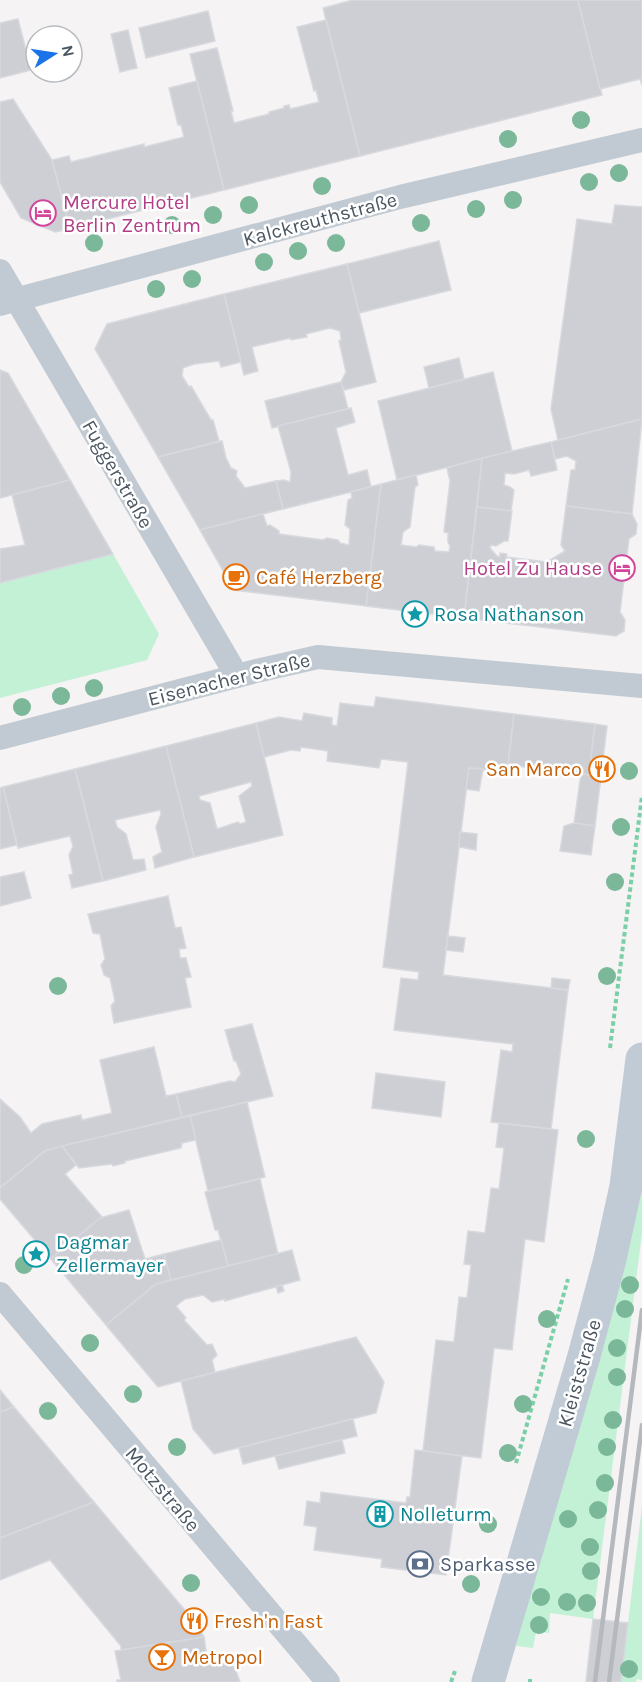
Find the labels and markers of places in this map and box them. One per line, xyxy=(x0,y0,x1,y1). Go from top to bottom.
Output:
place label: Mercure Hotel Berlin Zentrum xyxy=(63,191,201,237)
hotel icon: Mercure Hotel Berlin Zentrum xyxy=(28,198,58,228)
hotel icon: Hotel Zu Hause xyxy=(607,553,637,583)
place label: Hotel Zu Hause xyxy=(464,557,602,580)
cafe icon: Café Herzberg xyxy=(221,562,251,592)
place label: Café Herzberg xyxy=(256,566,382,589)
place icon: Rosa Nathanson xyxy=(400,599,430,629)
place label: Rosa Nathanson xyxy=(434,603,584,626)
restaurant icon: San Marco xyxy=(587,754,617,784)
place label: San Marco xyxy=(486,758,582,781)
place label: Dagmar Zellermayer xyxy=(56,1231,164,1277)
place icon: Dagmar Zellermayer xyxy=(21,1239,51,1269)
building icon: Nolleturm xyxy=(365,1499,395,1529)
place label: Nolleturm xyxy=(400,1503,492,1526)
bank icon: Sparkasse xyxy=(405,1549,435,1579)
place label: Sparkasse xyxy=(440,1553,536,1576)
restaurant icon: Fresh'n Fast xyxy=(179,1606,209,1636)
place label: Fresh'n Fast xyxy=(214,1610,324,1633)
bar icon: Metropol xyxy=(147,1642,177,1672)
place label: Metropol xyxy=(182,1646,263,1669)

